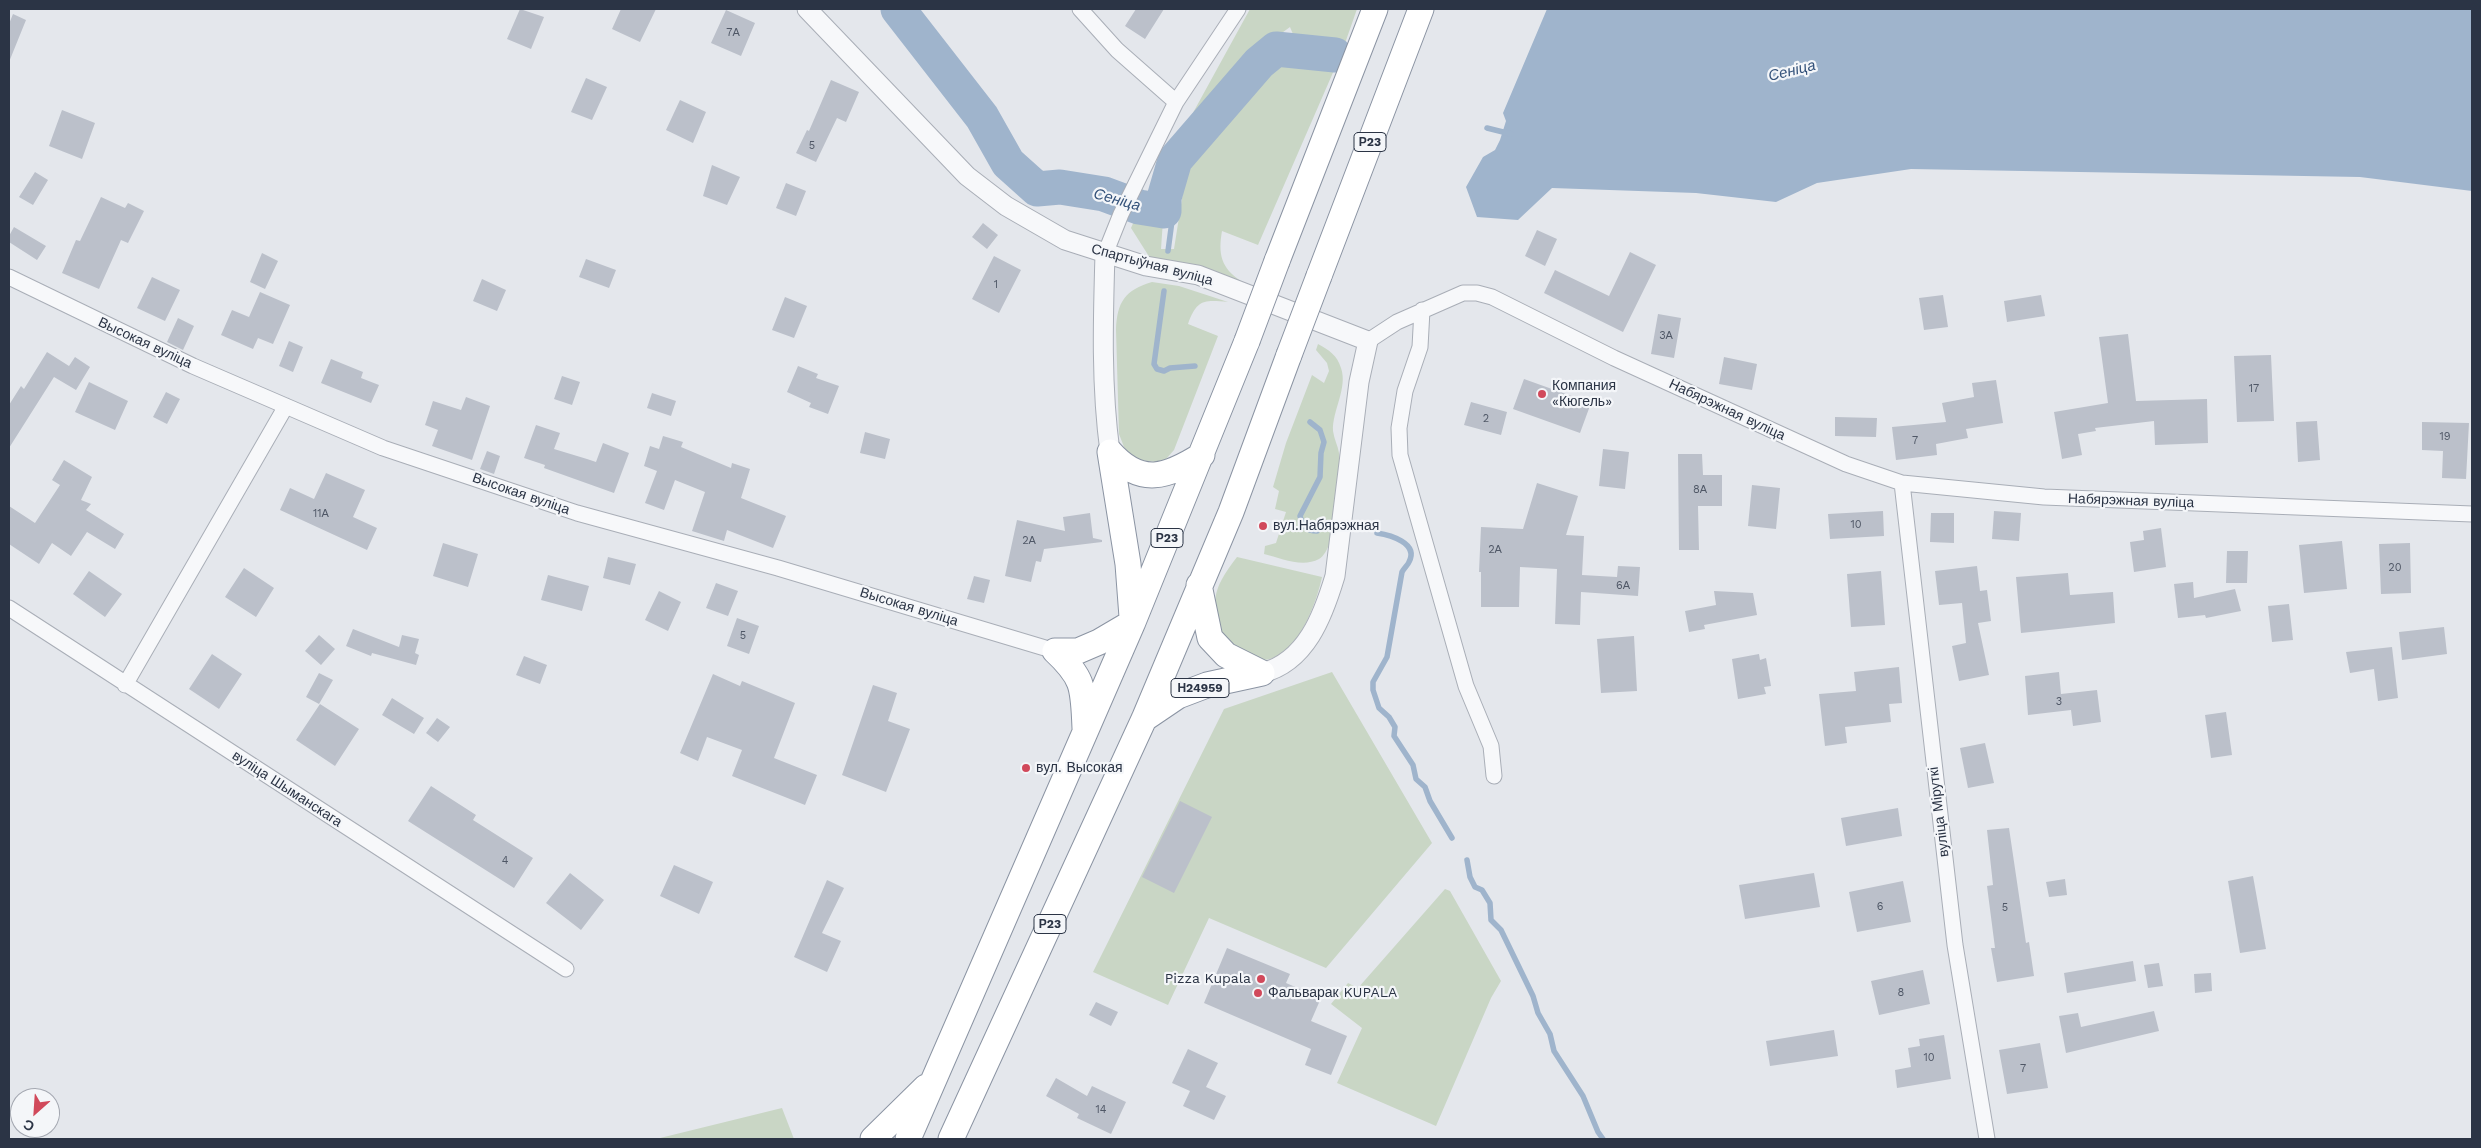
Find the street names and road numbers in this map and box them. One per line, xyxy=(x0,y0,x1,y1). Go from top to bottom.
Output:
road number: Р23 xyxy=(1354,132,1386,152)
street label: Спартыўная вуліца xyxy=(1089,241,1215,289)
street label: Высокая вуліца xyxy=(95,314,195,372)
street label: Набярэжная вуліца xyxy=(1666,376,1788,444)
street label: Высокая вуліца xyxy=(470,469,572,519)
street label: Набярэжная вуліца xyxy=(2068,490,2194,512)
road number: Р23 xyxy=(1151,528,1183,548)
street label: Высокая вуліца xyxy=(858,584,960,630)
road number: Н24959 xyxy=(1171,678,1229,698)
street label: вуліца Шыманскага xyxy=(229,747,345,831)
street label: вуліца Міруткі xyxy=(1925,766,1953,858)
road number: Р23 xyxy=(1034,914,1066,934)

